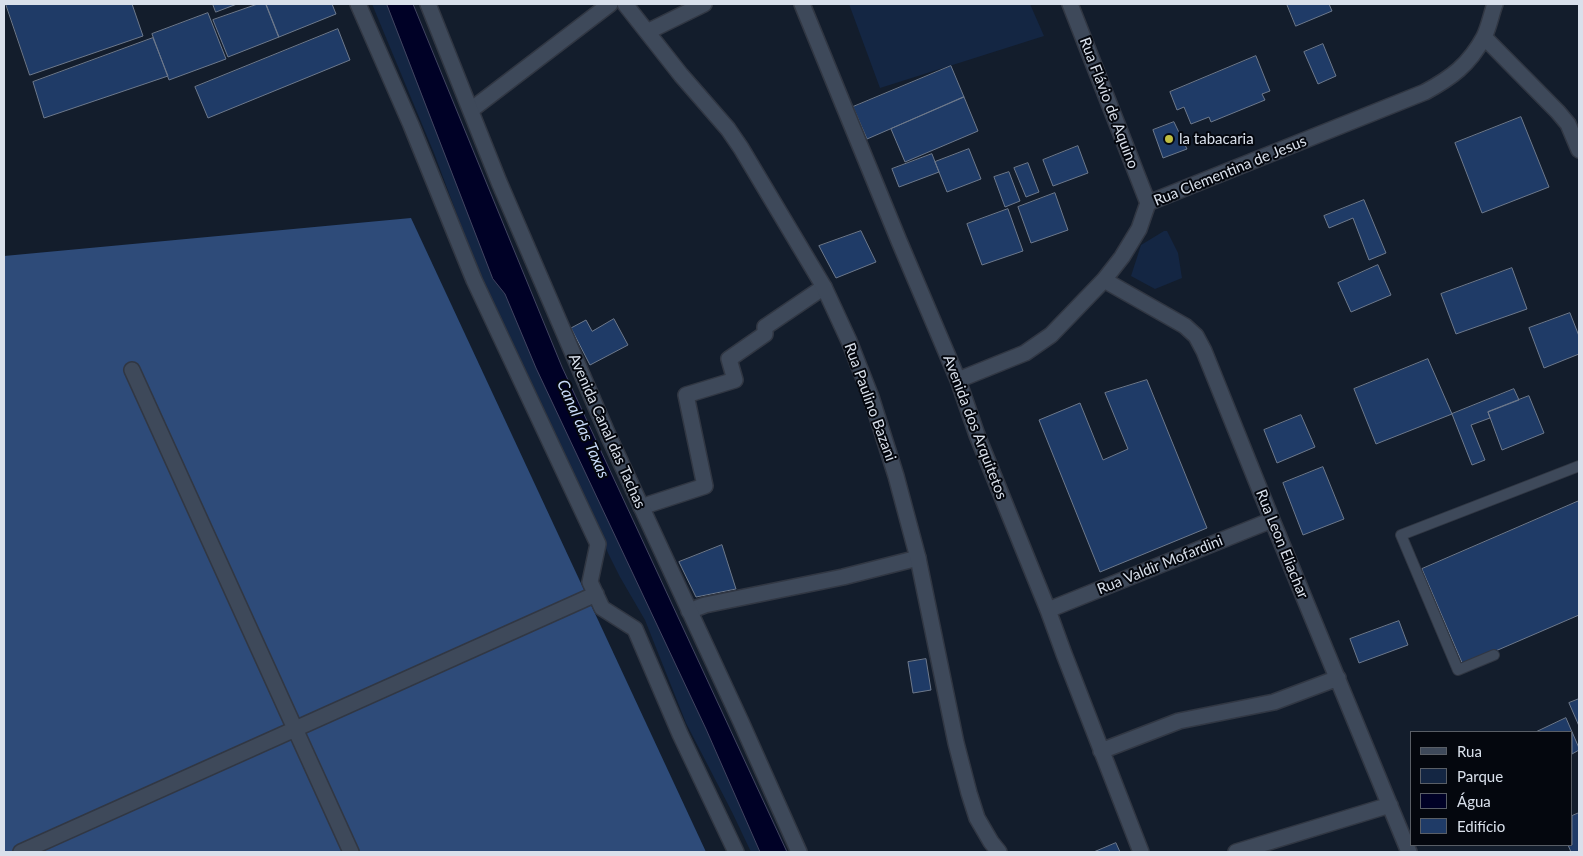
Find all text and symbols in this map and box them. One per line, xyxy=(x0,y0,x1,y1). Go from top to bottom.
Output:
street label: Rua Flávio de Aquino xyxy=(1076,35,1142,171)
place label: la tabacaria xyxy=(1179,130,1254,148)
street label: Rua Clementina de Jesus xyxy=(1151,132,1309,210)
marker: la tabacaria xyxy=(1163,133,1175,145)
street label: Rua Paulino Bazani xyxy=(840,340,900,464)
street label: Avenida Canal das Tachas xyxy=(565,351,649,511)
street label: Avenida dos Arquitetos xyxy=(939,352,1011,502)
water label: Canal das Taxas xyxy=(553,377,613,481)
street label: Rua Leon Eliachar xyxy=(1252,487,1312,601)
street label: Rua Valdir Mofardini xyxy=(1095,532,1225,598)
legend xyxy=(1410,731,1573,846)
text: Rua xyxy=(1457,742,1482,760)
text: Parque xyxy=(1457,767,1503,785)
text: Água xyxy=(1457,792,1491,810)
text: Edifício xyxy=(1457,817,1505,835)

